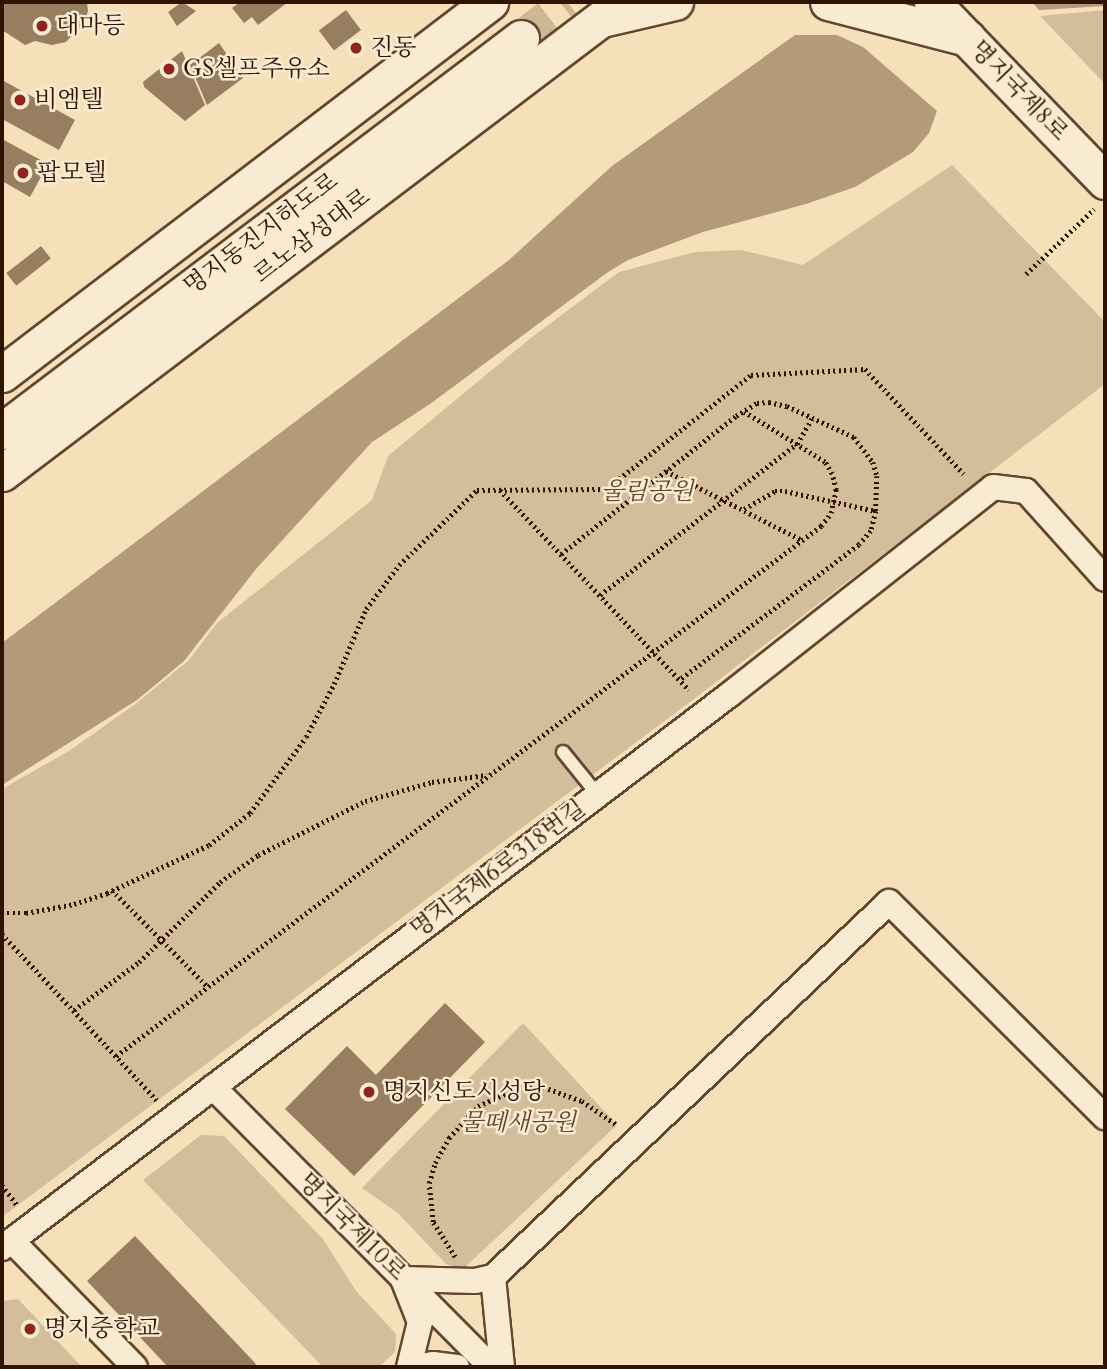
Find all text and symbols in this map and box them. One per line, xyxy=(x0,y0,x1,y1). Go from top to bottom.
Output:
place label: 대마등 xyxy=(56,12,126,40)
marker: 대마등 xyxy=(34,18,50,34)
place label: 진동 xyxy=(370,34,416,62)
street label: 명지국제8로 xyxy=(964,35,1074,147)
marker: 진동 xyxy=(348,40,364,56)
place label: GS셀프주유소 xyxy=(183,55,330,83)
marker: GS셀프주유소 xyxy=(161,61,177,77)
place label: 비엠텔 xyxy=(34,86,104,114)
marker: 비엠텔 xyxy=(12,92,28,108)
place label: 팝모텔 xyxy=(37,159,107,187)
marker: 팝모텔 xyxy=(15,165,31,181)
street label: 명지동진지하도로 xyxy=(178,167,344,301)
street label: 르노삼성대로 xyxy=(248,183,376,289)
park label: 울림공원 xyxy=(601,478,693,506)
street label: 명지국제6로318번길 xyxy=(405,794,591,944)
place label: 명지신도시성당 xyxy=(383,1078,545,1106)
marker: 명지신도시성당 xyxy=(361,1084,377,1100)
park label: 물떼새공원 xyxy=(460,1109,576,1137)
street label: 명지국제10로 xyxy=(292,1167,412,1287)
place label: 명지중학교 xyxy=(44,1315,160,1343)
marker: 명지중학교 xyxy=(22,1321,38,1337)

